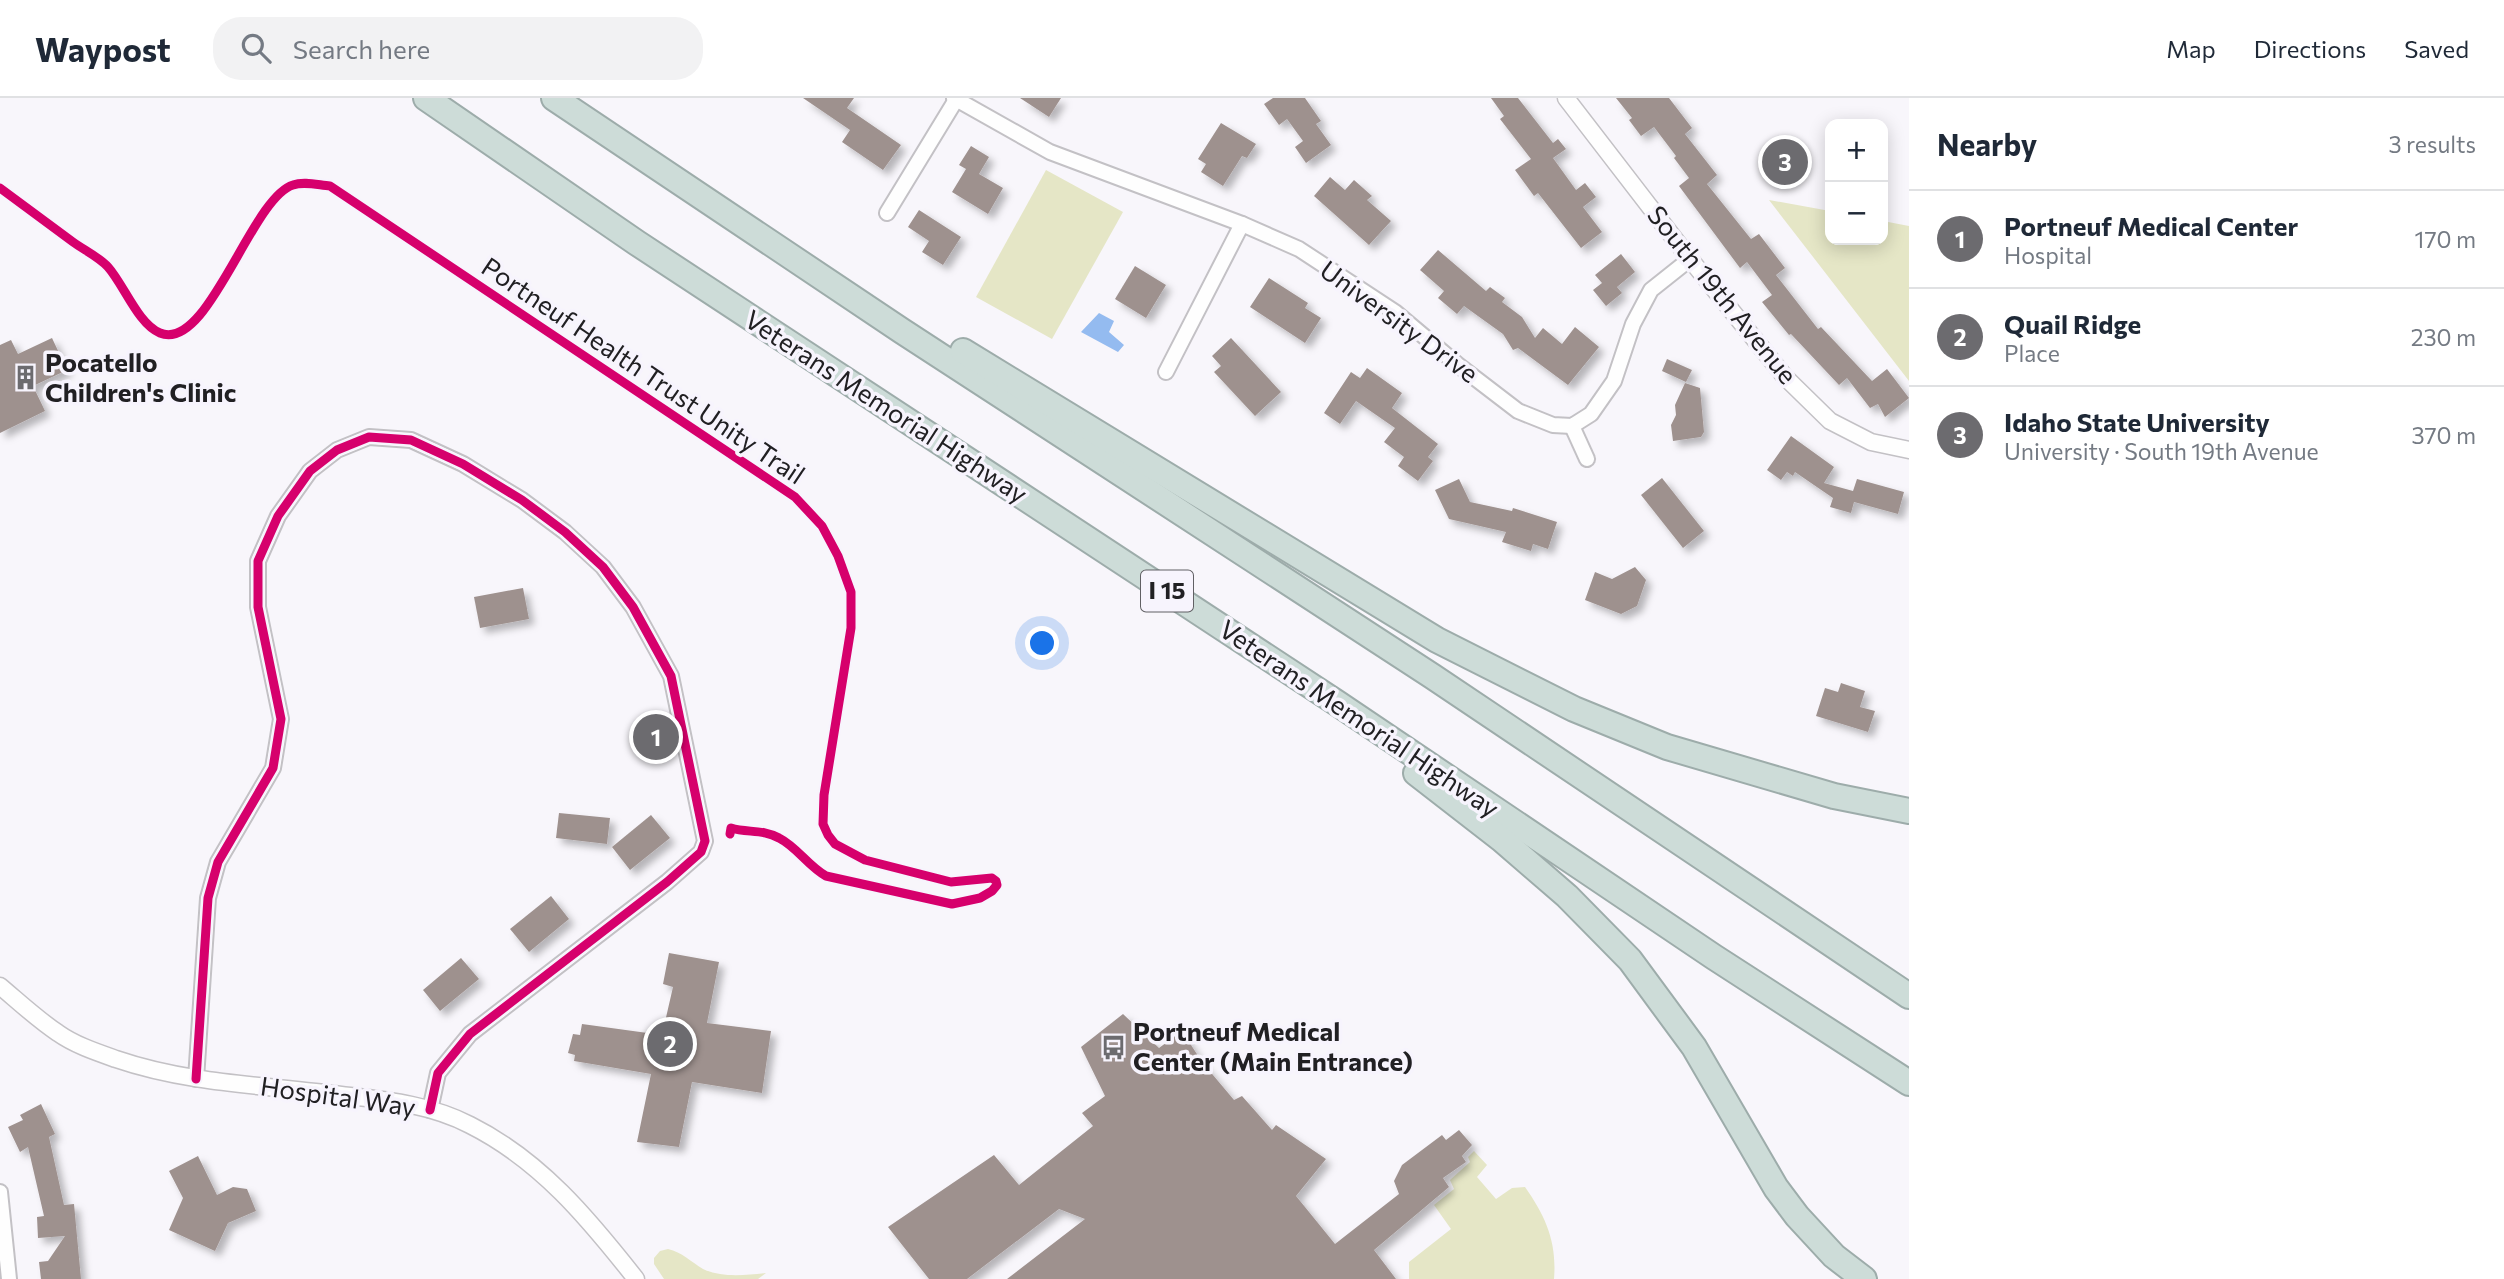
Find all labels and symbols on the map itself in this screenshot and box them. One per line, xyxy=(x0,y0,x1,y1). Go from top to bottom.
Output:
pin: 3 xyxy=(1762,136,1808,188)
street label: South 19th Avenue xyxy=(1642,199,1804,389)
street label: Portneuf Health Trust Unity Trail xyxy=(477,250,811,490)
street label: University Drive xyxy=(1315,253,1485,388)
street label: Veterans Memorial Highway xyxy=(740,303,1034,509)
place label: Pocatello Children's Clinic xyxy=(45,346,236,407)
building icon: Pocatello Children's Clinic xyxy=(11,364,39,392)
road number: I 15 xyxy=(1141,570,1193,612)
street label: Veterans Memorial Highway xyxy=(1214,613,1505,823)
your location xyxy=(1025,626,1059,660)
pin: 1 xyxy=(633,711,679,763)
place label: Portneuf Medical Center (Main Entrance) xyxy=(1133,1015,1413,1076)
pin: 2 xyxy=(647,1018,693,1070)
bus stop icon: Portneuf Medical Center (Main Entrance) xyxy=(1099,1033,1127,1061)
street label: Hospital Way xyxy=(259,1069,418,1122)

